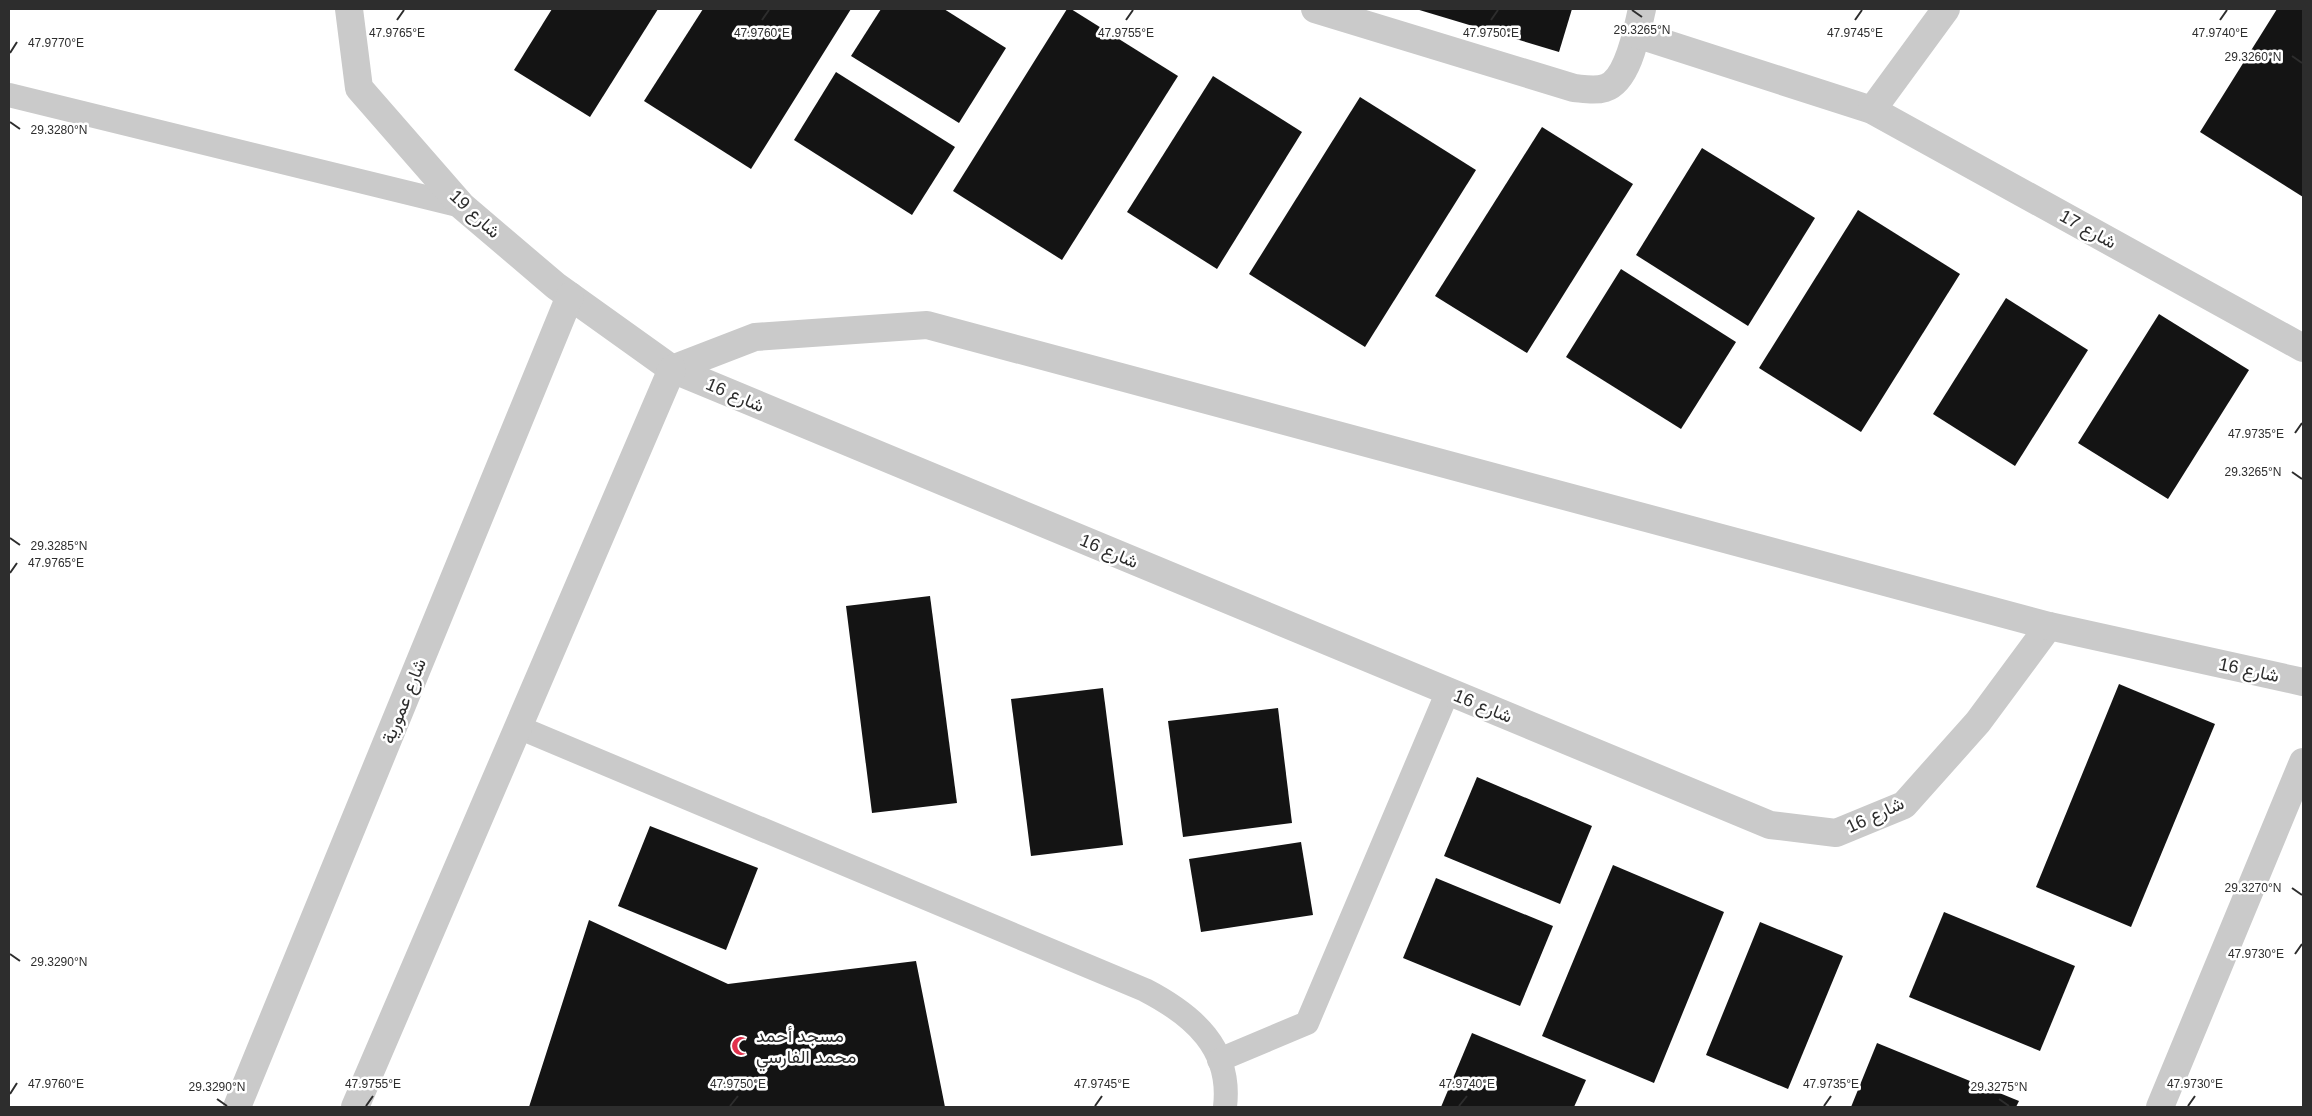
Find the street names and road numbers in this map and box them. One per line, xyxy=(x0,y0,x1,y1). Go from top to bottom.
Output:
street label: شارع 19 xyxy=(444,186,504,244)
street label: شارع 17 xyxy=(2055,205,2120,254)
street label: شارع 16 xyxy=(702,374,767,418)
street label: شارع 16 xyxy=(1076,530,1141,574)
street label: شارع 16 xyxy=(2217,654,2281,688)
street label: شارع عمورية xyxy=(378,656,432,747)
street label: شارع 16 xyxy=(1450,685,1515,729)
street label: شارع 16 xyxy=(1843,793,1908,839)

